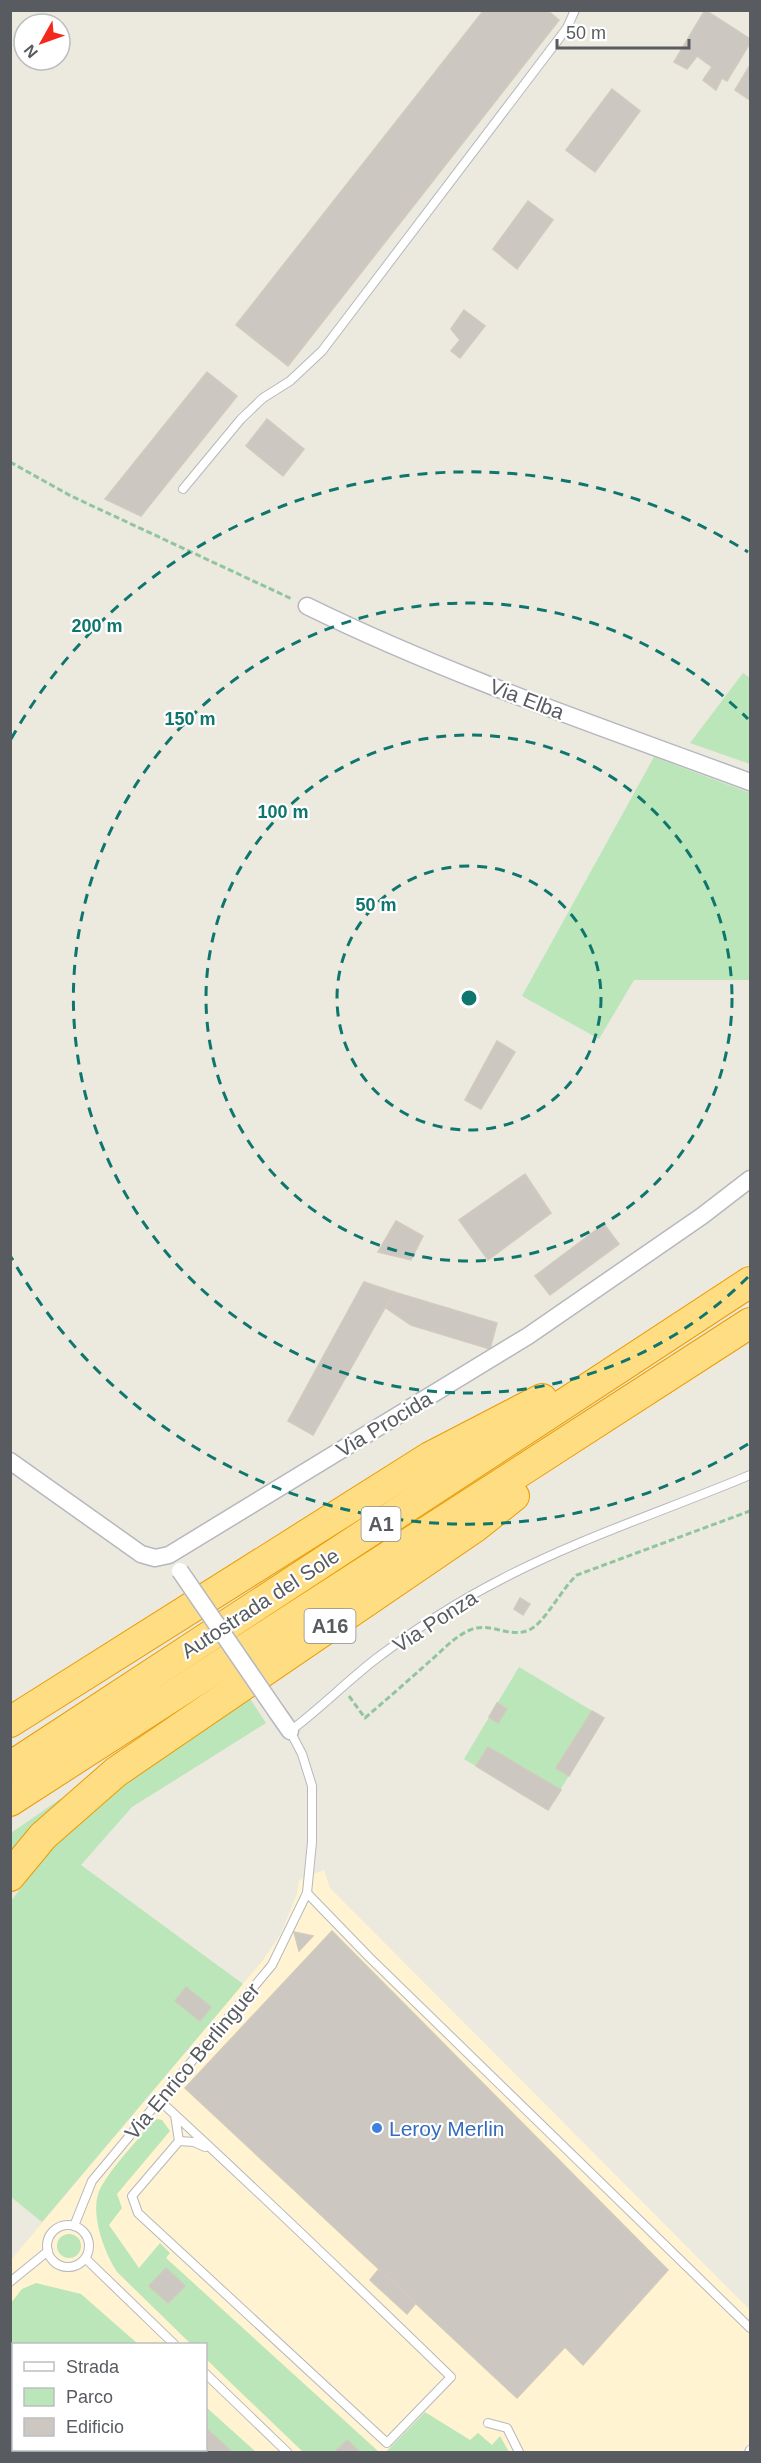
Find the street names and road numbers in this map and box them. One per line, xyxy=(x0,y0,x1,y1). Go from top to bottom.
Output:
street label: Via Elba xyxy=(487,674,568,724)
street label: Via Procida xyxy=(332,1386,436,1461)
road number: A1 xyxy=(362,1507,400,1541)
street label: Autostrada del Sole xyxy=(177,1543,343,1663)
street label: Via Ponza xyxy=(389,1585,482,1657)
road number: A16 xyxy=(304,1609,356,1643)
street label: Via Enrico Berlinguer xyxy=(120,1978,264,2144)

